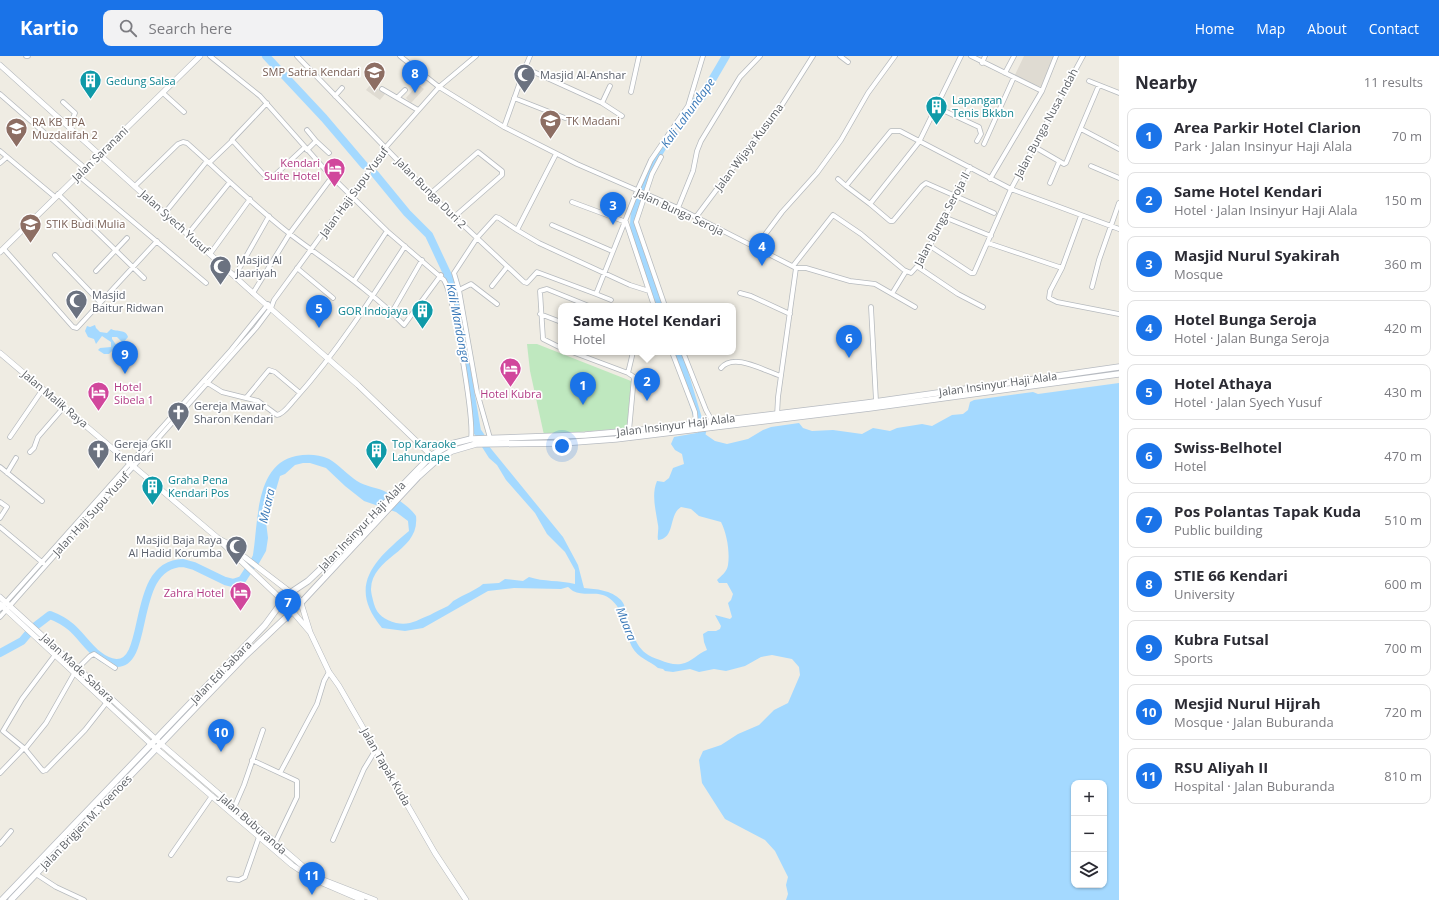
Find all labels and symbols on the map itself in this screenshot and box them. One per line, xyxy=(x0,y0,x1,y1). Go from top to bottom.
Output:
school or university icon: SMP Satria Kendari xyxy=(362,59,388,92)
pin: 8 xyxy=(402,60,428,93)
mosque icon: Masjid Al-Anshar xyxy=(511,62,537,95)
place label: SMP Satria Kendari xyxy=(263,64,360,79)
street label: Jalan Bunga Nusa Indah xyxy=(1010,65,1081,181)
place label: Masjid Al-Anshar xyxy=(540,67,626,82)
building icon: Gedung Salsa xyxy=(78,68,104,101)
place label: Gedung Salsa xyxy=(106,73,176,88)
water label: Kali Lahundape xyxy=(656,74,719,151)
place label: Lapangan Tenis Bkkbn xyxy=(952,92,1014,120)
building icon: Lapangan Tenis Bkkbn xyxy=(924,93,950,126)
street label: Jalan Wijaya Kusuma xyxy=(710,100,786,194)
school or university icon: TK Madani xyxy=(538,108,564,141)
place label: TK Madani xyxy=(566,113,620,128)
place label: RA KB TPA Muzdalifah 2 xyxy=(32,114,98,142)
school or university icon: RA KB TPA Muzdalifah 2 xyxy=(3,115,29,148)
street label: Jalan Saranani xyxy=(68,123,131,185)
street label: Jalan Haji Supu Yusuf xyxy=(315,143,392,241)
street label: Jalan Bunga Duri 2 xyxy=(392,153,470,231)
place label: Kendari Suite Hotel xyxy=(264,155,320,183)
hotel icon: Kendari Suite Hotel xyxy=(322,156,348,189)
street label: Jalan Bunga Seroja II xyxy=(910,169,973,269)
street label: Jalan Bunga Seroja xyxy=(633,184,727,238)
street label: Jalan Syech Yusuf xyxy=(137,186,214,258)
pin: 3 xyxy=(600,192,626,225)
school or university icon: STIK Budi Mulia xyxy=(17,211,43,244)
place label: STIK Budi Mulia xyxy=(46,216,125,231)
pin: 4 xyxy=(749,233,775,266)
place label: Masjid Al Jaariyah xyxy=(235,252,282,280)
mosque icon: Masjid Al Jaariyah xyxy=(207,253,233,286)
water label: Kali Mandonga xyxy=(443,282,475,364)
place label: Masjid Baitur Ridwan xyxy=(92,287,164,315)
mosque icon: Masjid Baitur Ridwan xyxy=(63,288,89,321)
pin: 5 xyxy=(306,295,332,328)
building icon: GOR Indojaya xyxy=(410,298,436,331)
place label: GOR Indojaya xyxy=(338,303,408,318)
pin: 6 xyxy=(836,325,862,358)
pin: 9 xyxy=(112,341,138,374)
hotel icon: Hotel Kubra xyxy=(498,355,524,388)
street label: Jalan Malik Raya xyxy=(18,366,92,431)
pin: 2 xyxy=(634,368,660,401)
street label: Jalan Insinyur Haji Alala xyxy=(937,368,1058,399)
pin: 1 xyxy=(570,372,596,405)
place label: Hotel Sibela 1 xyxy=(114,379,154,407)
hotel icon: Hotel Sibela 1 xyxy=(86,380,112,413)
place label: Hotel Kubra xyxy=(480,386,542,401)
place label: Gereja Mawar Sharon Kendari xyxy=(194,398,273,426)
church icon: Gereja Mawar Sharon Kendari xyxy=(165,399,191,432)
street label: Jalan Insinyur Haji Alala xyxy=(615,410,736,439)
place label: Gereja GKII Kendari xyxy=(114,436,171,464)
place label: Top Karaoke Lahundape xyxy=(392,436,456,464)
your location xyxy=(552,436,572,456)
church icon: Gereja GKII Kendari xyxy=(85,437,111,470)
building icon: Top Karaoke Lahundape xyxy=(364,437,390,470)
street label: Jalan Haji Supu Yusuf xyxy=(48,468,133,560)
place label: Graha Pena Kendari Pos xyxy=(168,472,229,500)
building icon: Graha Pena Kendari Pos xyxy=(140,473,166,506)
street label: Jalan Insinyur Haji Alala xyxy=(314,478,408,574)
water label: Muara xyxy=(254,487,279,525)
place label: Masjid Baja Raya Al Hadid Korumba xyxy=(128,532,222,560)
mosque icon: Masjid Baja Raya Al Hadid Korumba xyxy=(224,533,250,566)
hotel icon: Zahra Hotel xyxy=(227,580,253,613)
place label: Zahra Hotel xyxy=(164,585,224,600)
pin: 7 xyxy=(275,589,301,622)
water label: Muara xyxy=(612,604,641,644)
street label: Jalan Made Sabara xyxy=(38,629,118,705)
street label: Jalan Edi Sabara xyxy=(186,637,254,707)
pin: 10 xyxy=(208,719,234,752)
street label: Jalan Tapak Kuda xyxy=(358,724,415,808)
street label: Jalan Brigjen M. Yoenoes xyxy=(36,771,135,873)
street label: Jalan Buburanda xyxy=(216,789,290,857)
pin: 11 xyxy=(299,862,325,895)

